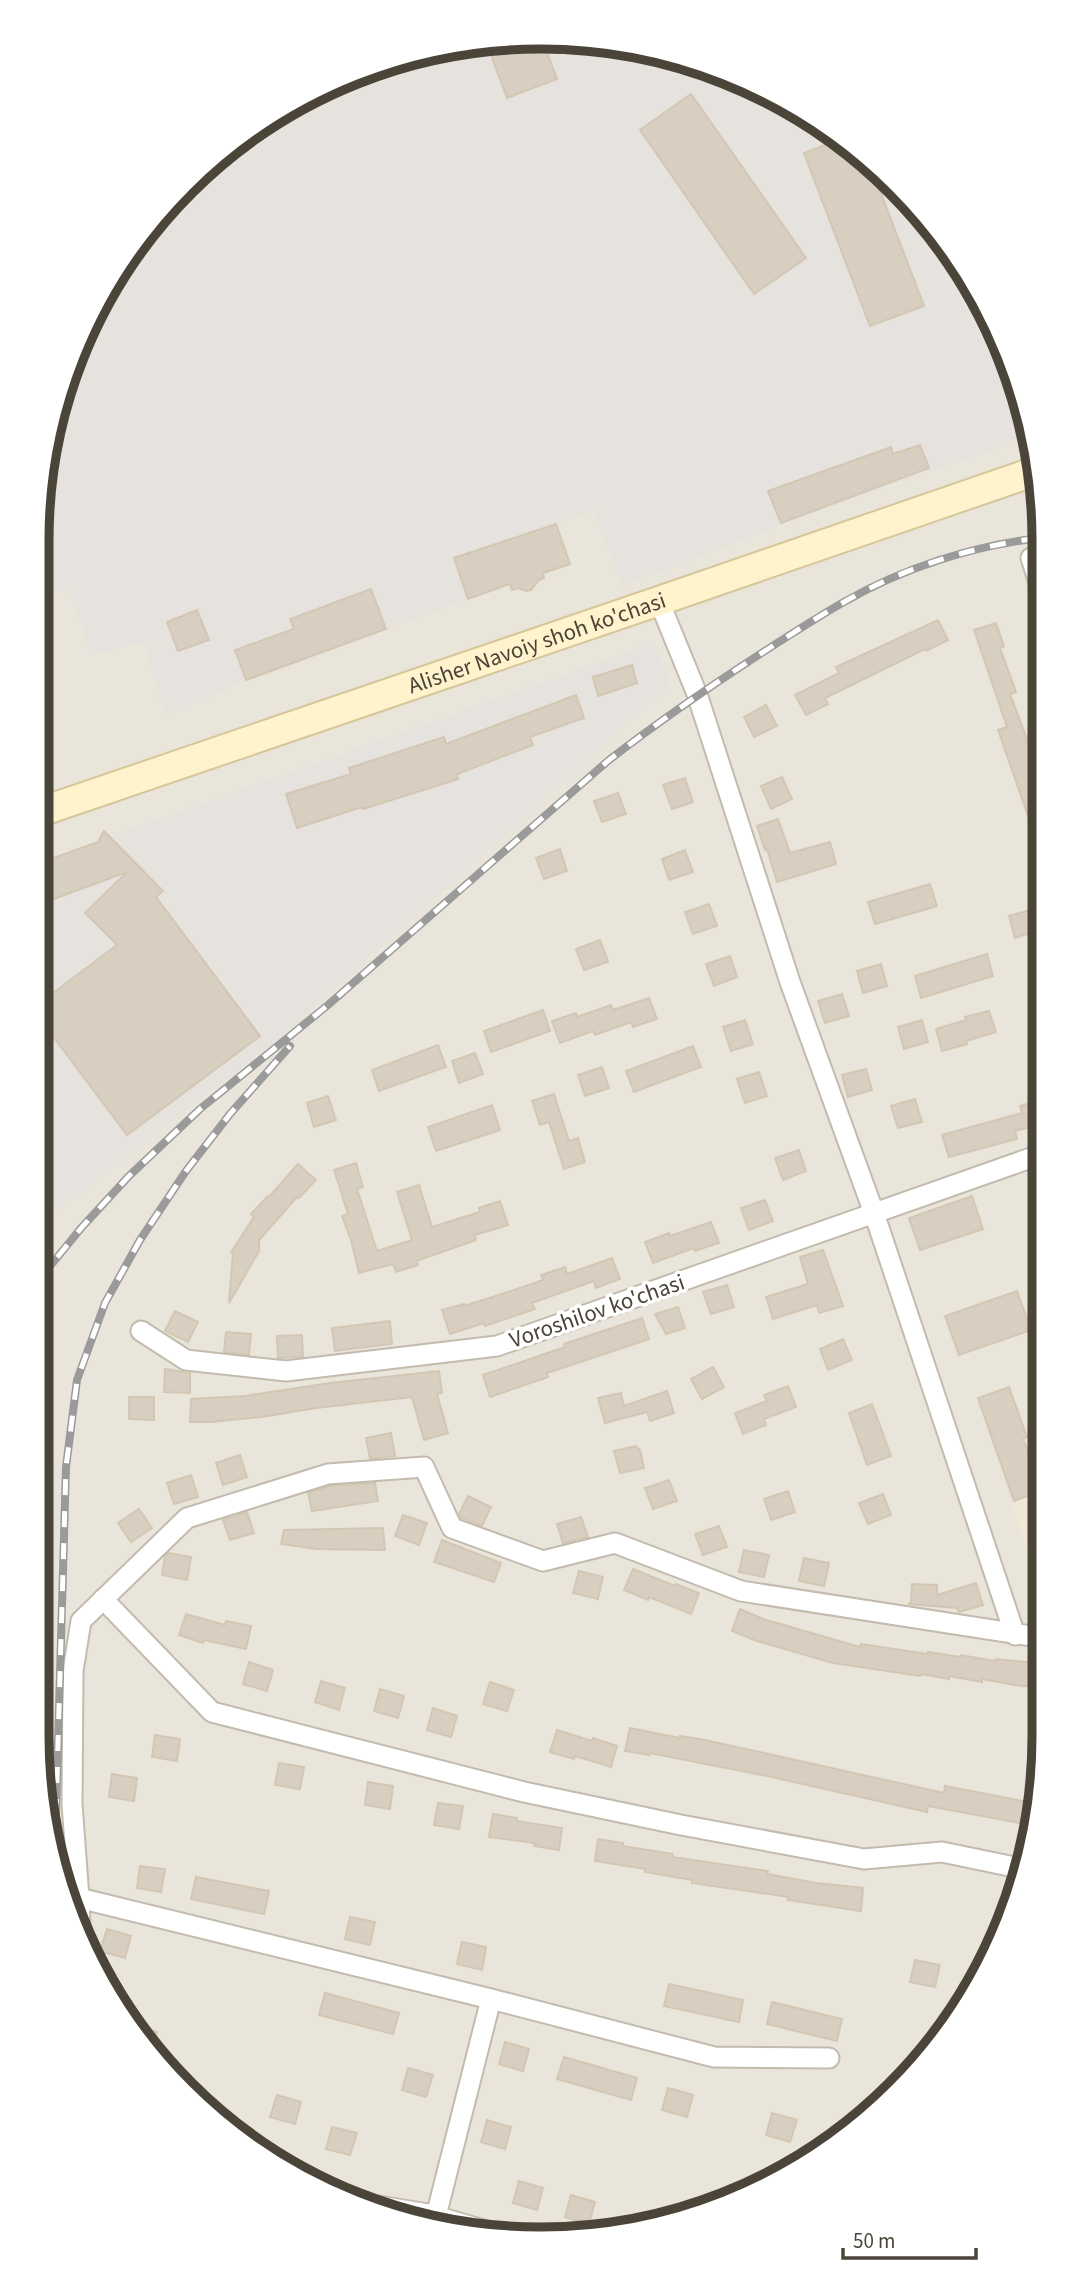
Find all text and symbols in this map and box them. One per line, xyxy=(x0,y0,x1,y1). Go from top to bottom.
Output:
street label: Alisher Navoiy shoh ko'chasi xyxy=(403,583,670,702)
street label: Voroshilov ko'chasi xyxy=(505,1266,689,1356)
scale bar xyxy=(843,2216,976,2260)
text: 50 m xyxy=(853,2226,895,2256)

